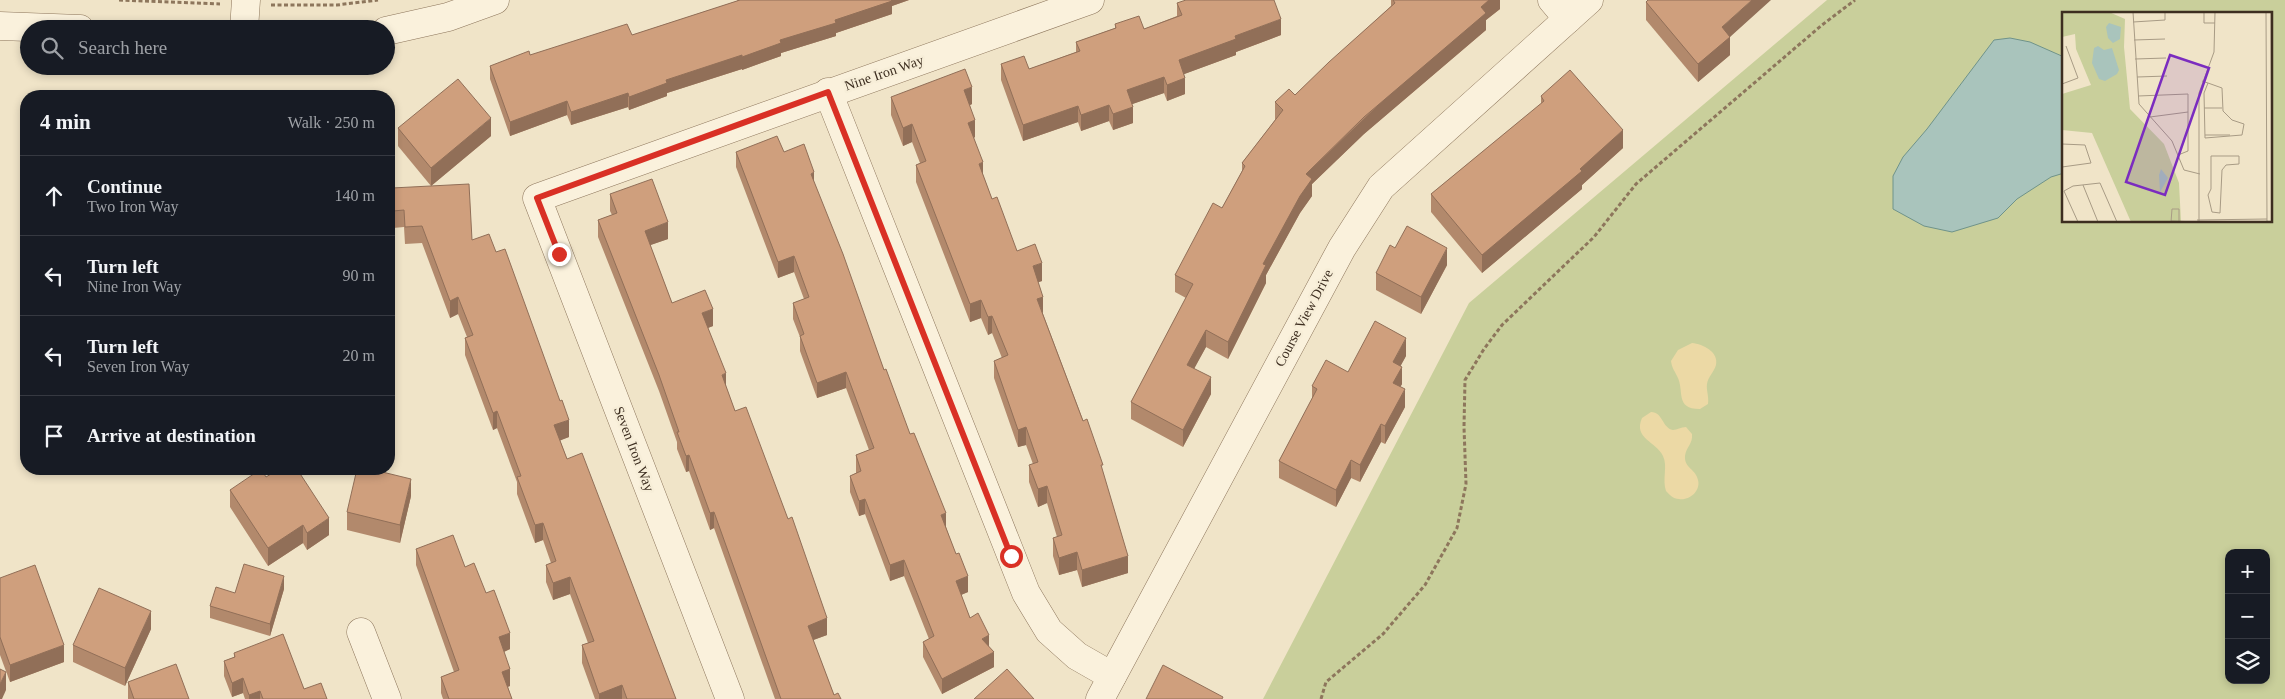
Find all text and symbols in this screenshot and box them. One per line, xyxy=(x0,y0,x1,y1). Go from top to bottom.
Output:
inset map xyxy=(2062,12,2272,222)
search box xyxy=(20,20,395,75)
icon: search xyxy=(38,34,66,62)
text: Search here xyxy=(78,37,167,58)
street label: Nine Iron Way xyxy=(843,52,925,94)
text: 4 min xyxy=(40,110,91,134)
text: Walk · 250 m xyxy=(288,114,375,131)
text: Continue xyxy=(87,176,162,197)
icon: ahead xyxy=(40,182,68,210)
text: 140 m xyxy=(335,187,375,204)
text: Two Iron Way xyxy=(87,198,179,215)
route end xyxy=(548,243,571,266)
text: Turn left xyxy=(87,256,159,277)
icon: left xyxy=(40,262,68,290)
text: 90 m xyxy=(343,267,375,284)
street label: Course View Drive xyxy=(1272,267,1336,369)
text: Nine Iron Way xyxy=(87,278,181,295)
text: Turn left xyxy=(87,336,159,357)
icon: left xyxy=(40,342,68,370)
text: 20 m xyxy=(343,347,375,364)
text: Seven Iron Way xyxy=(87,358,189,375)
street label: Seven Iron Way xyxy=(611,404,657,494)
icon: arrive xyxy=(40,422,68,450)
text: Arrive at destination xyxy=(87,425,256,446)
route start xyxy=(1000,545,1023,568)
map controls xyxy=(2225,549,2270,684)
button: + xyxy=(2225,549,2270,594)
button: − xyxy=(2225,594,2270,639)
button: layers xyxy=(2225,639,2270,684)

